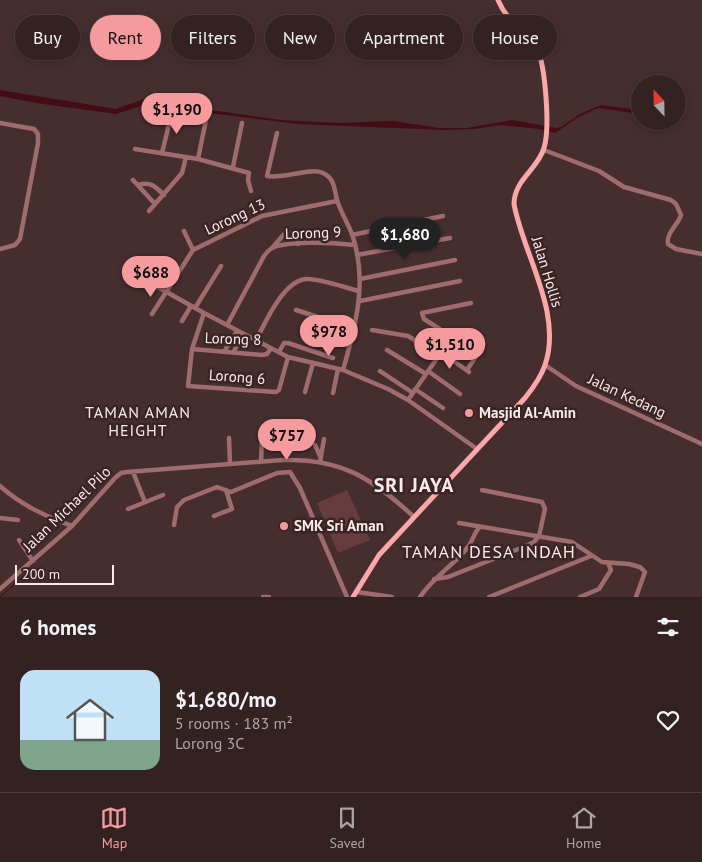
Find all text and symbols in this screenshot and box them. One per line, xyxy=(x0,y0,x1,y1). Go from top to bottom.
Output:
chip: Buy xyxy=(15,15,80,60)
chip: Rent xyxy=(90,15,161,60)
chip: Filters xyxy=(171,15,255,60)
chip: New xyxy=(265,15,335,60)
chip: Apartment xyxy=(345,15,463,60)
chip: House xyxy=(473,15,557,60)
north arrow xyxy=(631,75,686,130)
map controls xyxy=(631,75,686,130)
pin: $1,190 xyxy=(136,92,218,135)
text: $1,190 xyxy=(152,99,202,119)
street label: Lorong 13 xyxy=(201,194,268,239)
pin: $1,680 xyxy=(364,218,446,260)
street label: Lorong 9 xyxy=(284,222,342,243)
text: $1,680 xyxy=(380,224,430,244)
street label: Jalan Hollis xyxy=(527,233,567,310)
pin: $688 xyxy=(121,256,181,298)
text: $688 xyxy=(133,262,169,282)
pin: $978 xyxy=(299,314,359,357)
text: $978 xyxy=(311,321,347,341)
street label: Lorong 8 xyxy=(204,328,262,349)
pin: $1,510 xyxy=(409,328,491,370)
text: $1,510 xyxy=(425,334,475,354)
street label: Lorong 6 xyxy=(208,365,266,388)
street label: Jalan Kedang xyxy=(584,369,669,422)
district label: TAMAN AMAN HEIGHT xyxy=(85,402,191,440)
place label: Masjid Al-Amin xyxy=(479,403,576,422)
marker: Masjid Al-Amin xyxy=(463,407,475,419)
pin: $757 xyxy=(257,418,317,461)
text: $757 xyxy=(269,425,305,445)
street label: Jalan Michael Pilo xyxy=(18,462,115,556)
district label: SRI JAYA xyxy=(374,472,454,498)
place label: SMK Sri Aman xyxy=(294,516,384,535)
marker: SMK Sri Aman xyxy=(278,520,290,532)
district label: TAMAN DESA INDAH xyxy=(402,540,576,563)
scale bar xyxy=(15,562,114,585)
text: 200 m xyxy=(22,565,60,583)
icon: filters xyxy=(654,613,682,641)
text: 6 homes xyxy=(20,614,96,641)
text: $1,680/mo xyxy=(175,686,277,713)
icon: home xyxy=(60,690,120,750)
icon: heart xyxy=(654,706,682,734)
text: 5 rooms · 183 m² xyxy=(175,713,293,733)
text: Lorong 3C xyxy=(175,733,244,753)
tab: Map xyxy=(100,804,128,852)
tab: Saved xyxy=(329,804,365,852)
tab: Home xyxy=(566,804,601,852)

